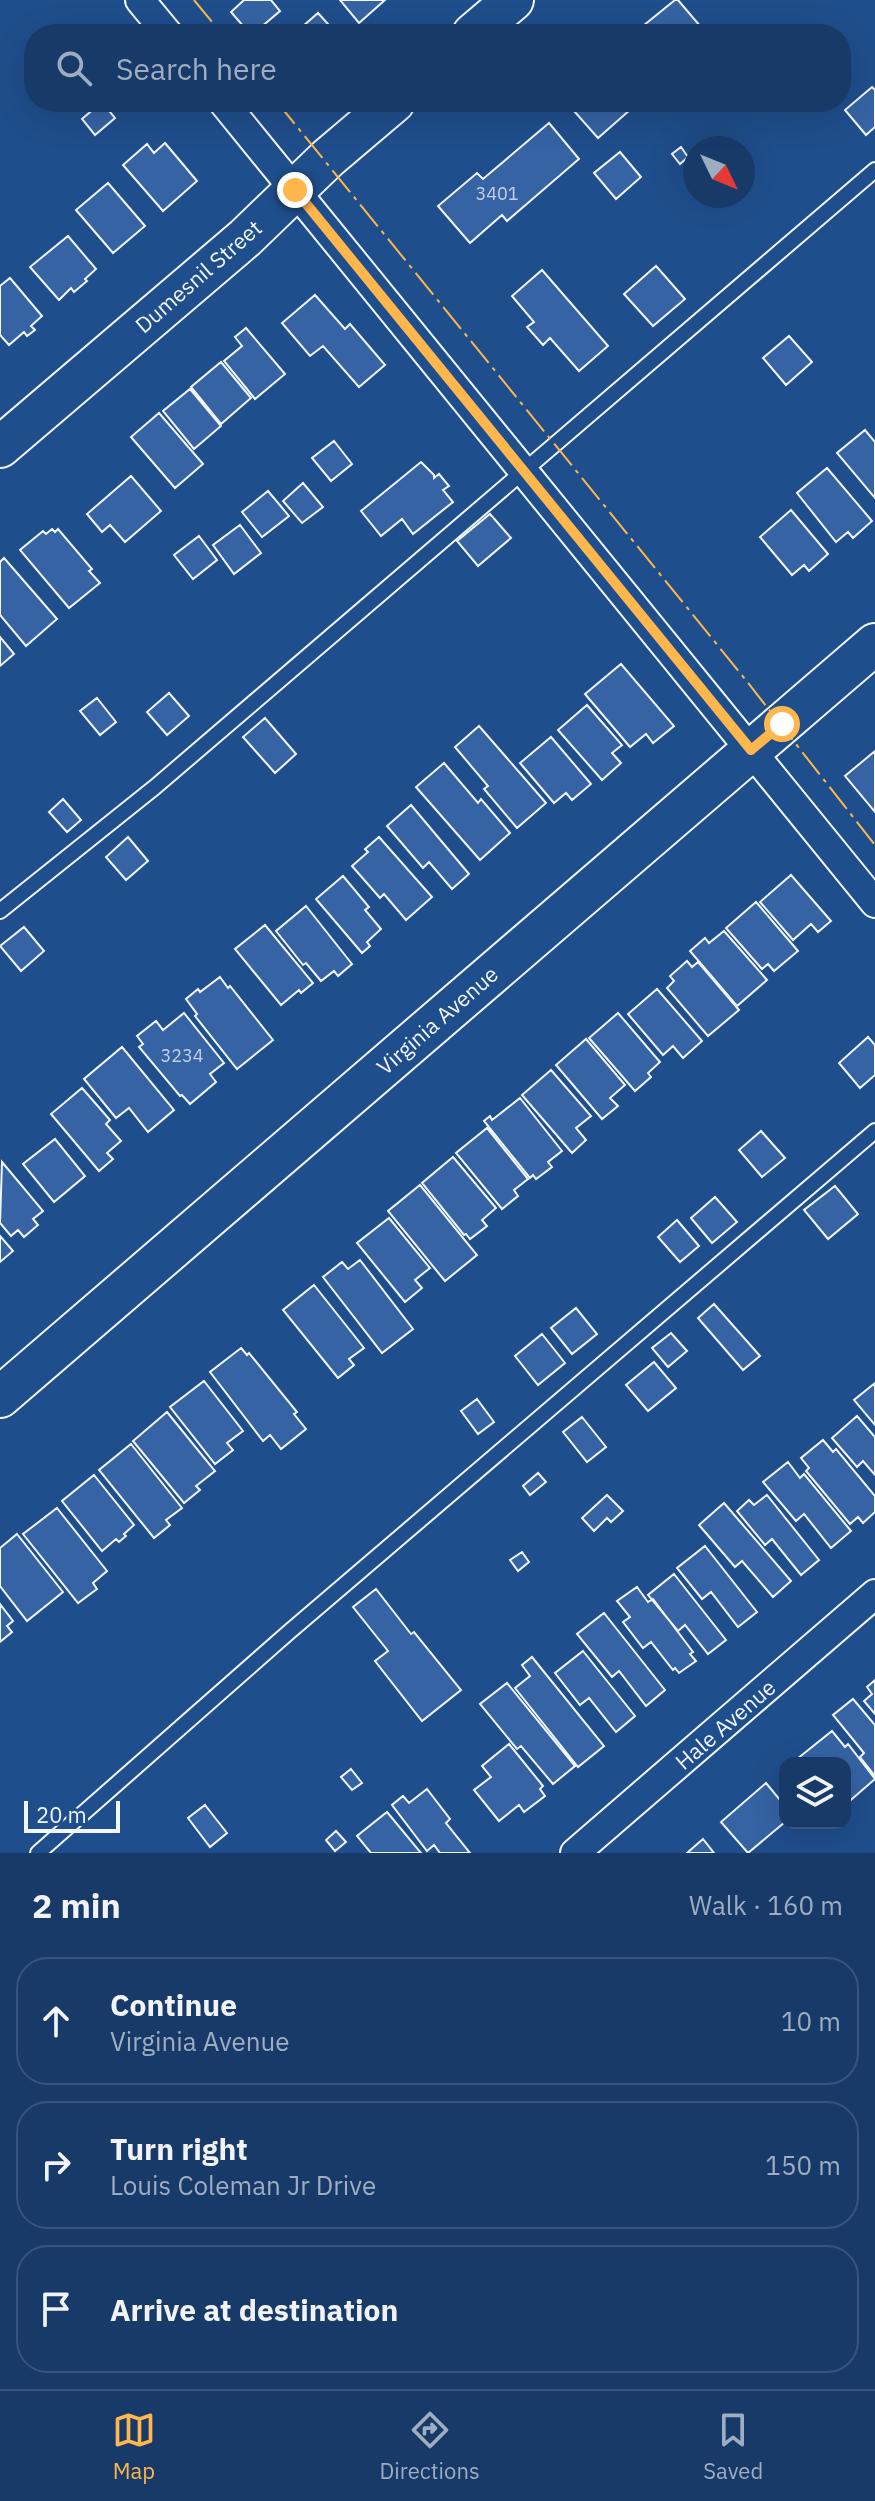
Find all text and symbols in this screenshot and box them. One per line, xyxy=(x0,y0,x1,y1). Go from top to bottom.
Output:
search box xyxy=(24,24,851,112)
icon: search xyxy=(52,46,96,90)
text: Search here xyxy=(116,49,277,88)
north arrow xyxy=(683,136,755,208)
route end xyxy=(277,172,313,208)
house number: 3401 xyxy=(475,182,519,205)
street label: Dumesnil Street xyxy=(129,213,267,339)
route start xyxy=(764,706,800,742)
street label: Virginia Avenue xyxy=(370,959,504,1081)
house number: 3234 xyxy=(160,1044,204,1067)
street label: Hale Avenue xyxy=(669,1672,781,1776)
map controls xyxy=(779,1757,851,1829)
button: layers xyxy=(779,1757,851,1829)
scale bar xyxy=(24,1797,120,1833)
text: 20 m xyxy=(36,1800,87,1829)
text: 2 min xyxy=(32,1883,121,1927)
text: Walk · 160 m xyxy=(689,1888,843,1922)
text: Continue xyxy=(110,1985,237,2024)
icon: ahead xyxy=(34,1999,78,2043)
text: 10 m xyxy=(781,2004,841,2038)
text: Virginia Avenue xyxy=(110,2024,290,2058)
text: Turn right xyxy=(110,2129,248,2168)
icon: right xyxy=(34,2143,78,2187)
text: 150 m xyxy=(765,2148,841,2182)
text: Louis Coleman Jr Drive xyxy=(110,2168,376,2202)
icon: arrive xyxy=(34,2287,78,2331)
text: Arrive at destination xyxy=(110,2290,398,2329)
tab: Map xyxy=(112,2408,156,2485)
tab: Directions xyxy=(380,2408,480,2485)
tab: Saved xyxy=(703,2408,763,2485)

